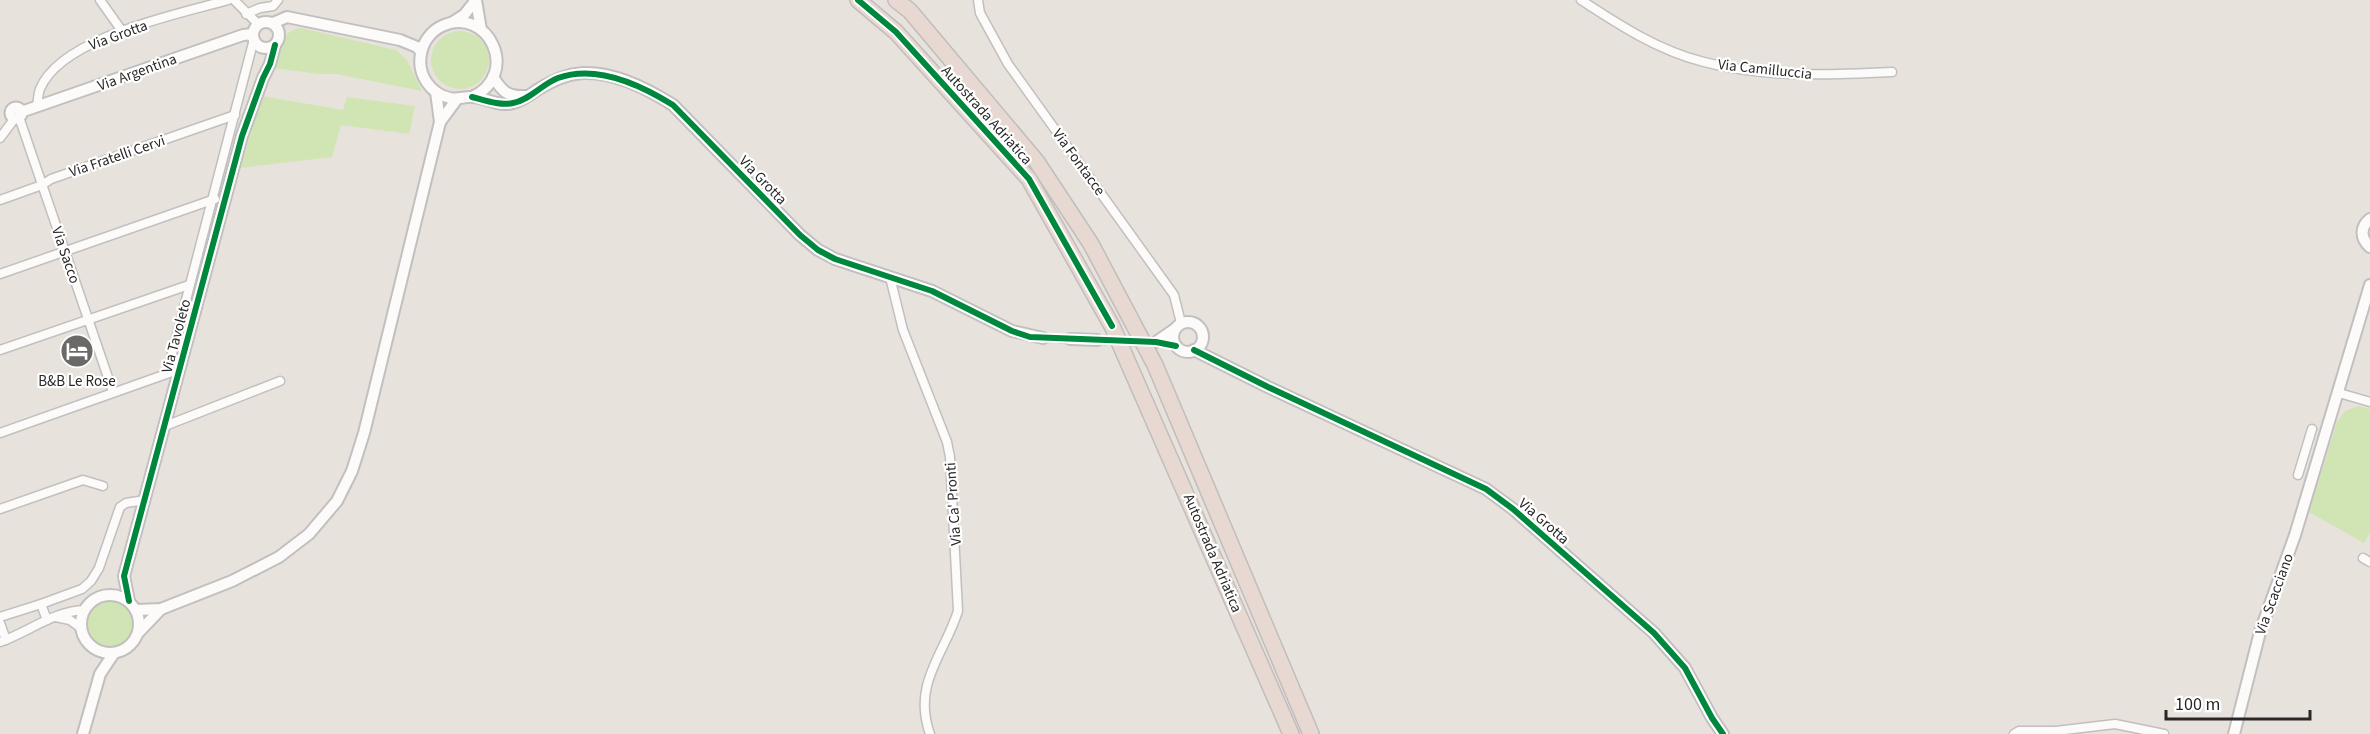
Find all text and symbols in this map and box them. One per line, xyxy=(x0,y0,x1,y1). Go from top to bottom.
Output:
street label: Via Grotta xyxy=(86,15,151,56)
street label: Via Argentina xyxy=(95,48,180,96)
street label: Via Camilluccia xyxy=(1717,54,1813,85)
street label: Autostrada Adriatica xyxy=(936,61,1037,170)
street label: Via Fontacce xyxy=(1047,124,1110,200)
street label: Via Fratelli Cervi xyxy=(66,130,168,183)
street label: Via Grotta xyxy=(734,151,791,210)
street label: Via Sacco xyxy=(46,224,85,286)
street label: Via Tavoleto xyxy=(157,297,196,375)
hotel icon: B&B Le Rose xyxy=(59,333,95,369)
place label: B&B Le Rose xyxy=(38,371,116,392)
street label: Via Ca' Pronti xyxy=(940,462,967,546)
street label: Autostrada Adriatica xyxy=(1178,491,1247,616)
street label: Via Grotta xyxy=(1514,493,1574,549)
street label: Via Scacciano xyxy=(2250,551,2299,638)
scale bar xyxy=(2166,683,2310,721)
text: 100 m xyxy=(2175,692,2220,717)

